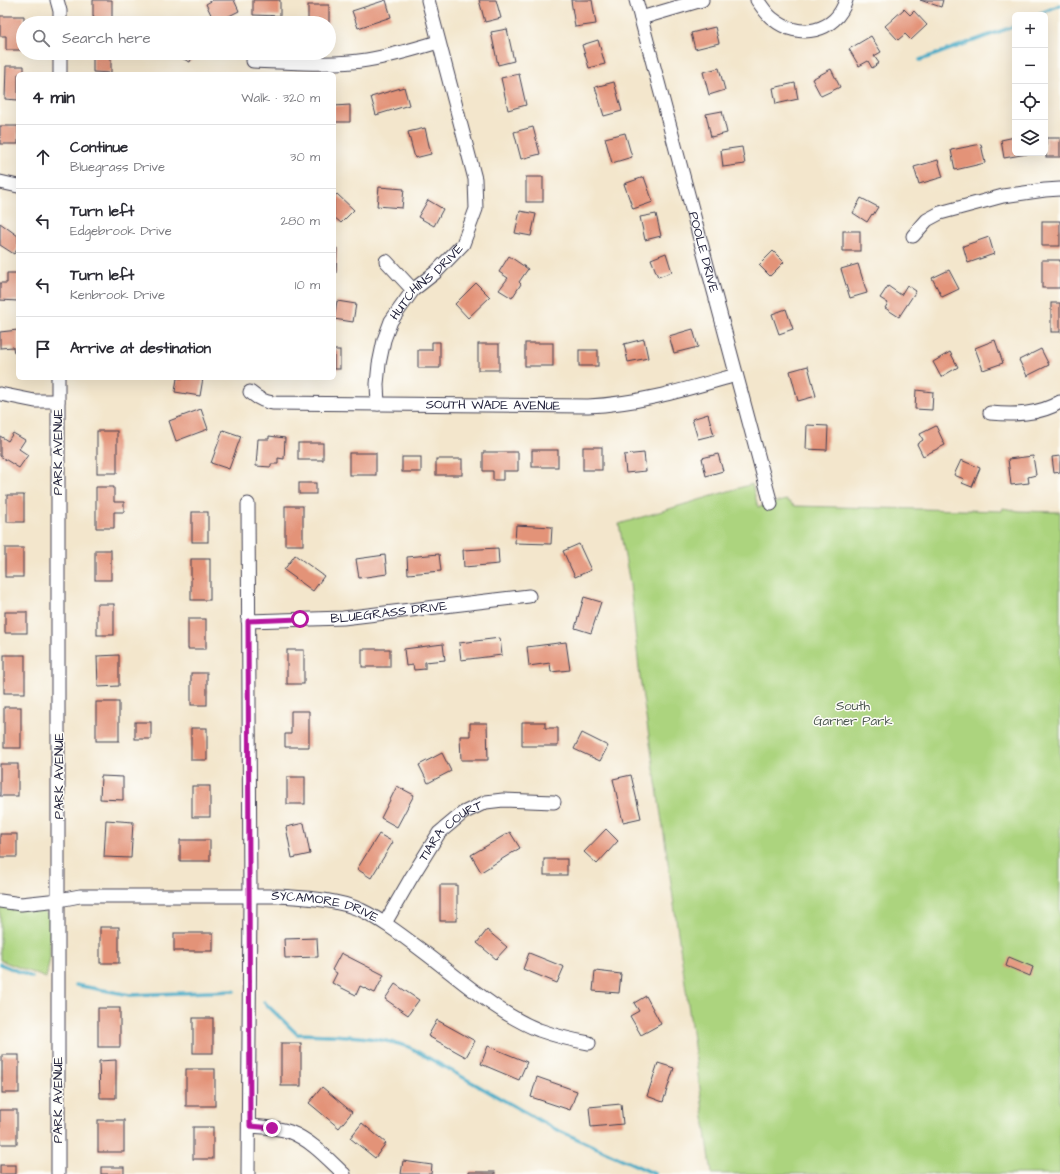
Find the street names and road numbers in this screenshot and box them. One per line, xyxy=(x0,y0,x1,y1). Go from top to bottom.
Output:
street label: POOLE DRIVE xyxy=(684,210,723,295)
street label: HUTCHINS DRIVE xyxy=(386,240,467,324)
street label: SOUTH WADE AVENUE xyxy=(426,395,561,415)
street label: PARK AVENUE xyxy=(49,409,67,495)
street label: BLUEGRASS DRIVE xyxy=(330,597,448,627)
street label: PARK AVENUE xyxy=(50,733,68,819)
street label: TIARA COURT xyxy=(415,796,486,865)
street label: SYCAMORE DRIVE xyxy=(271,887,382,927)
street label: PARK AVENUE xyxy=(49,1057,67,1143)

